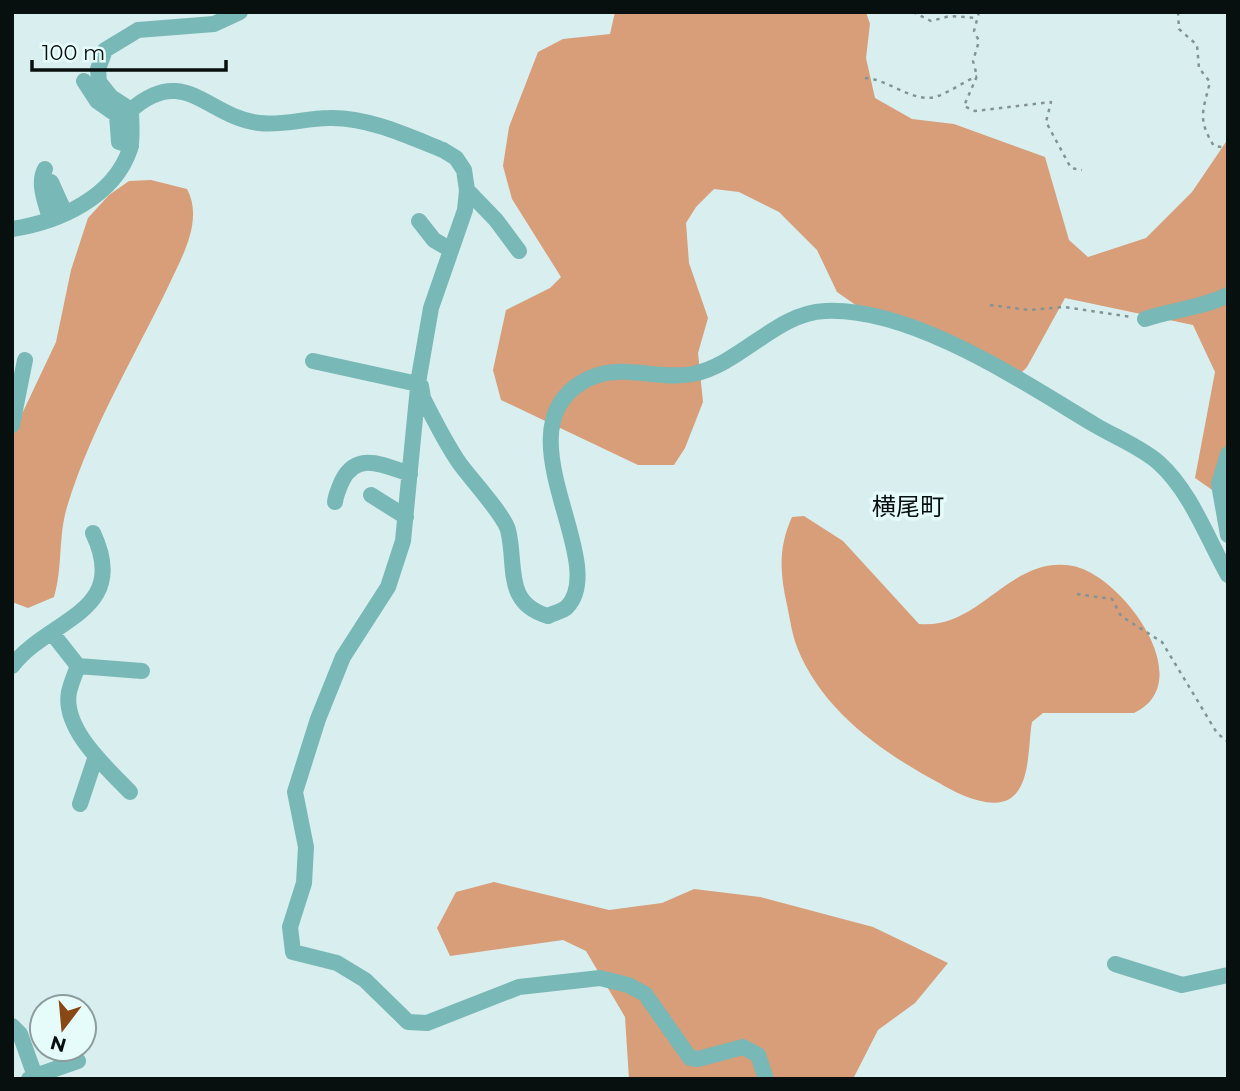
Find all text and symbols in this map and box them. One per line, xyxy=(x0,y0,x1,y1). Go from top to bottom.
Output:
scale bar xyxy=(32,28,226,72)
text: 100 m xyxy=(42,40,105,65)
district label: 横尾町 xyxy=(872,492,944,521)
north arrow xyxy=(28,993,98,1063)
text: N xyxy=(48,1031,69,1057)

